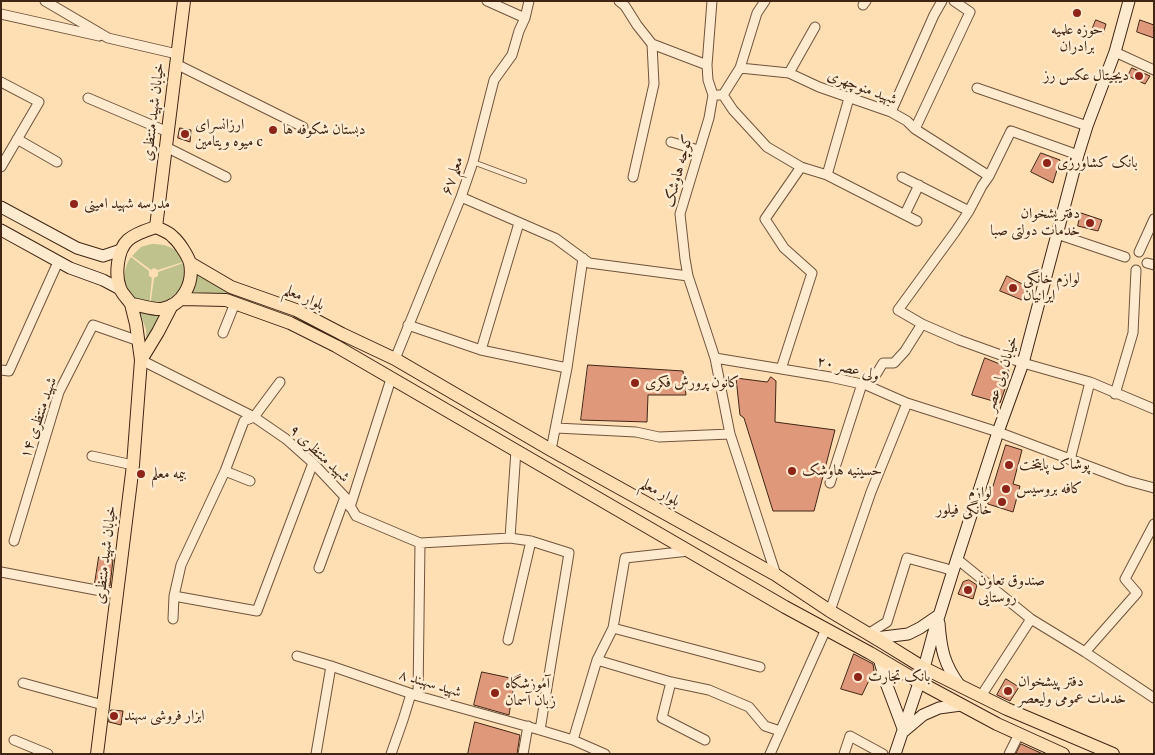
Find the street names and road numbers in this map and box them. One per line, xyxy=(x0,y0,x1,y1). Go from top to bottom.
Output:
street label: خیابان شهید منتظری xyxy=(139,62,169,162)
street label: شهید منوچهری xyxy=(825,67,899,109)
street label: کوچه هاوشک xyxy=(661,133,697,209)
street label: معلم ۶۷ xyxy=(438,154,468,198)
street label: بلوار معلم xyxy=(281,281,327,315)
street label: خیابان ولی عصر xyxy=(981,334,1023,414)
street label: ولی عصر ۲۰ xyxy=(815,353,881,385)
street label: شهید منتظری ۱۴ xyxy=(17,375,61,461)
street label: شهید منتظری ۹ xyxy=(285,421,353,487)
street label: بلوار معلم xyxy=(637,475,683,511)
street label: خیابان شهید منتظری xyxy=(91,505,121,605)
street label: شهید سهبند ۸ xyxy=(397,666,463,702)

